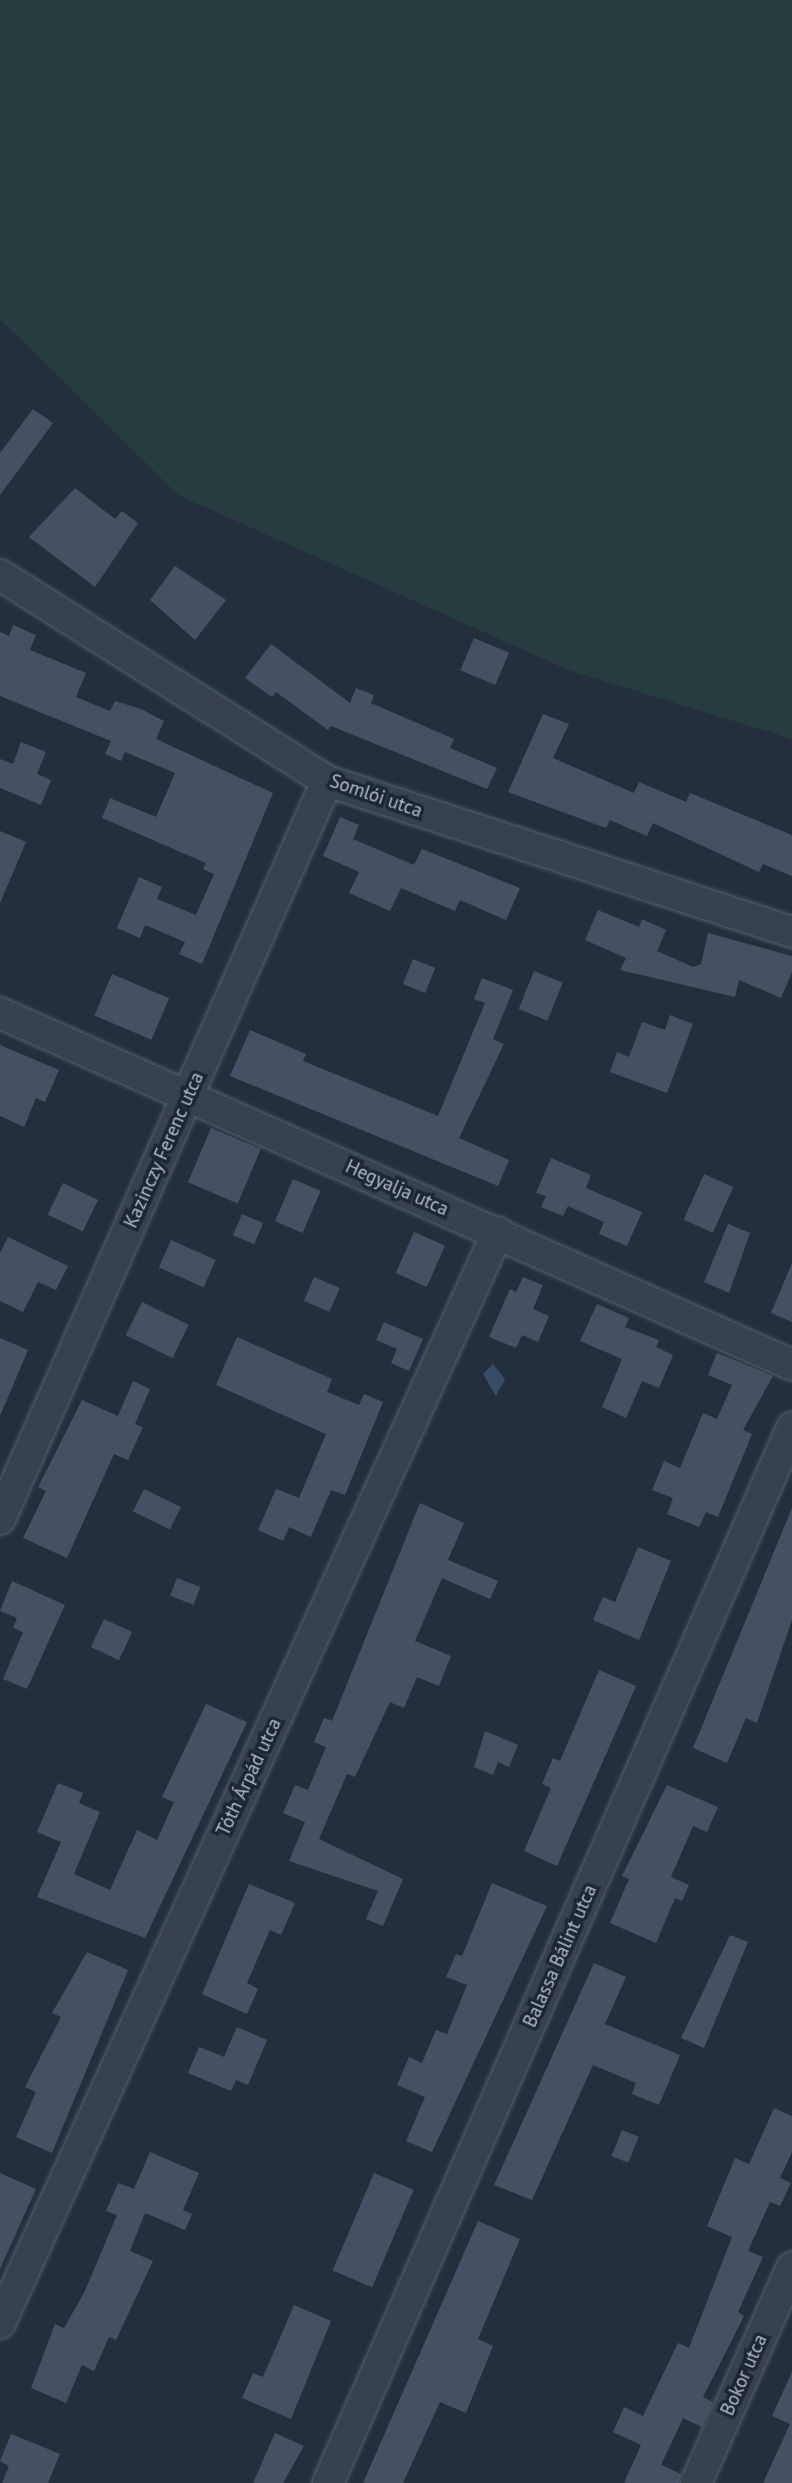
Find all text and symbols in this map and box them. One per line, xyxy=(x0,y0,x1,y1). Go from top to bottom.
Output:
street label: Somlói utca xyxy=(327,770,425,822)
street label: Kazinczy Ferenc utca xyxy=(119,1068,209,1232)
street label: Hegyalja utca xyxy=(342,1155,452,1221)
street label: Tóth Árpád utca xyxy=(212,1714,286,1840)
street label: Balassa Bálint utca xyxy=(518,1881,602,2031)
street label: Bokor utca xyxy=(716,2331,772,2419)

